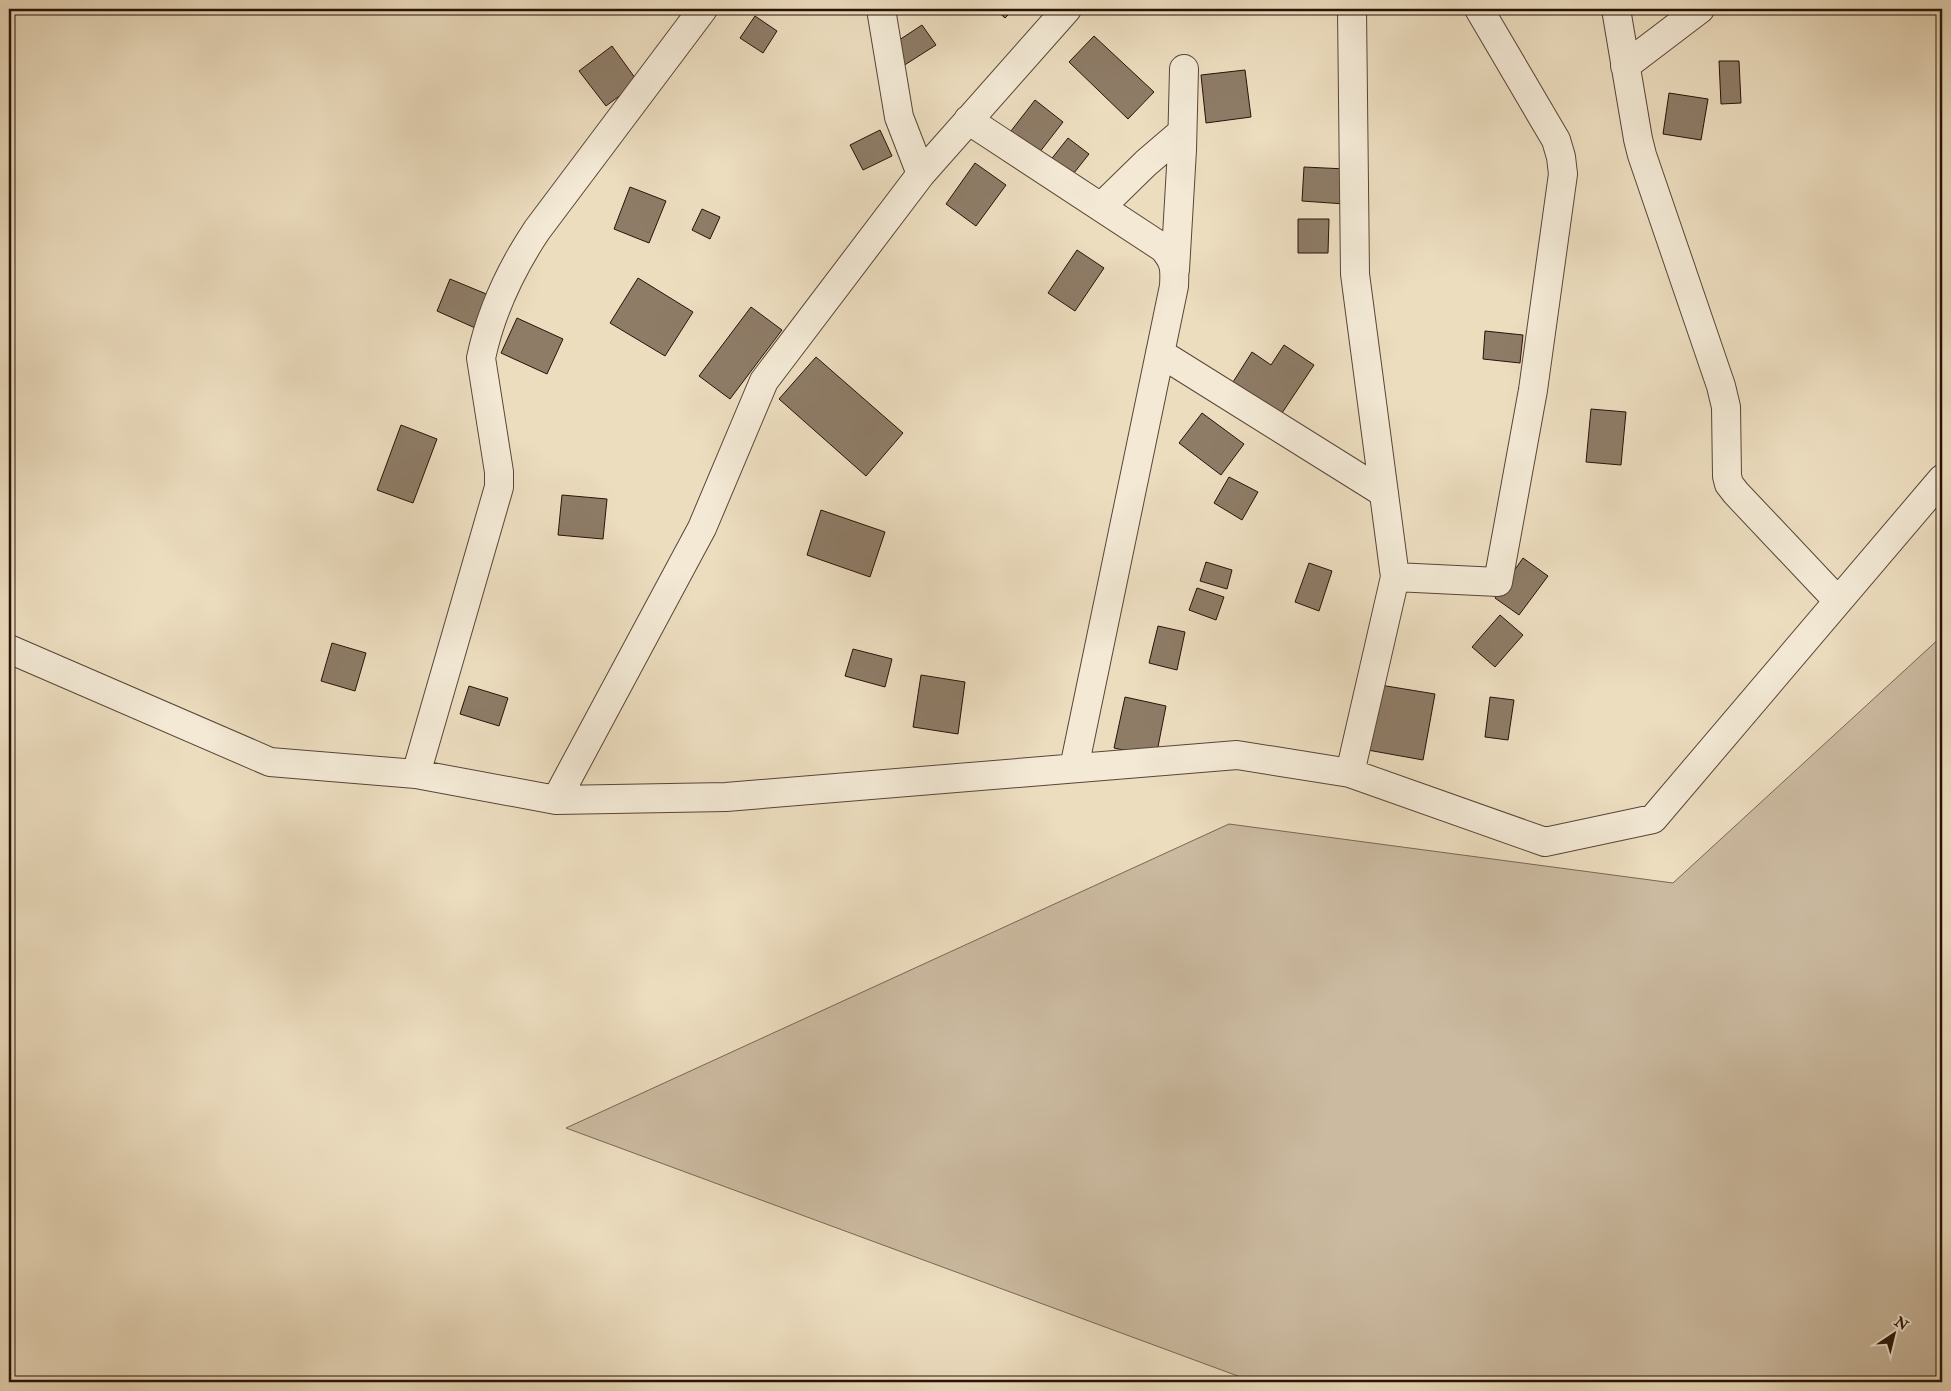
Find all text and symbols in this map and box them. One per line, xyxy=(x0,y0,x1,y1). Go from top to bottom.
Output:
north arrow xyxy=(1868,1308,1918,1358)
text: N xyxy=(1890,1313,1912,1335)

